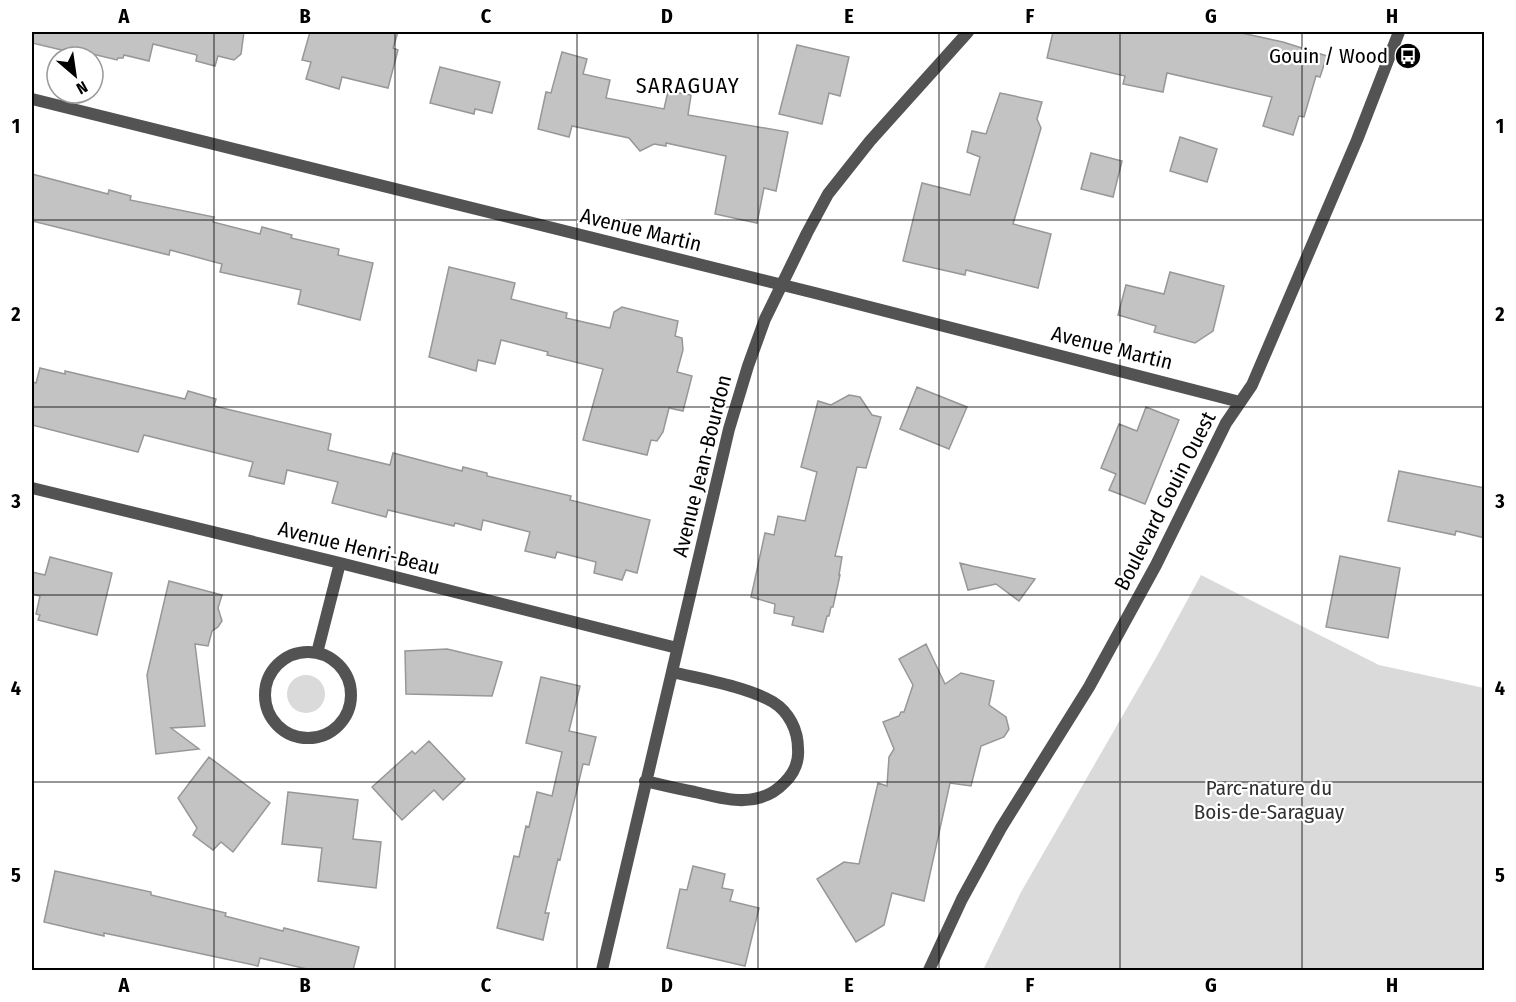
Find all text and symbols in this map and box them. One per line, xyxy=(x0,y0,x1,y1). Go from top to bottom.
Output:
text: A xyxy=(118,4,131,28)
text: B xyxy=(299,4,311,28)
text: C xyxy=(481,4,492,28)
text: D xyxy=(661,4,673,28)
text: E xyxy=(844,4,854,28)
text: F xyxy=(1026,4,1035,28)
text: G xyxy=(1205,4,1217,28)
text: H xyxy=(1386,4,1398,28)
bus stop icon: Gouin / Wood xyxy=(1393,41,1423,71)
place label: Gouin / Wood xyxy=(1269,43,1388,69)
north arrow xyxy=(45,45,105,105)
district label: SARAGUAY xyxy=(636,72,740,99)
text: N xyxy=(73,77,91,98)
text: 1 xyxy=(12,114,20,138)
text: 1 xyxy=(1496,114,1504,138)
street label: Avenue Martin xyxy=(578,202,704,258)
text: 2 xyxy=(10,302,21,326)
text: 2 xyxy=(1494,302,1505,326)
street label: Avenue Martin xyxy=(1049,320,1175,376)
street label: Avenue Jean-Bourdon xyxy=(667,372,737,560)
street label: Boulevard Gouin Ouest xyxy=(1109,407,1221,595)
text: 3 xyxy=(10,489,21,513)
text: 3 xyxy=(1494,489,1505,513)
street label: Avenue Henri-Beau xyxy=(276,515,442,581)
text: 4 xyxy=(11,676,21,700)
text: 4 xyxy=(1495,676,1505,700)
park label: Parc-nature du Bois-de-Saraguay xyxy=(1194,775,1345,825)
text: 5 xyxy=(11,863,21,887)
text: 5 xyxy=(1495,863,1505,887)
text: A xyxy=(118,973,131,997)
text: B xyxy=(299,973,311,997)
text: C xyxy=(481,973,492,997)
text: D xyxy=(661,973,673,997)
text: E xyxy=(844,973,854,997)
text: F xyxy=(1026,973,1035,997)
text: G xyxy=(1205,973,1217,997)
text: H xyxy=(1386,973,1398,997)

